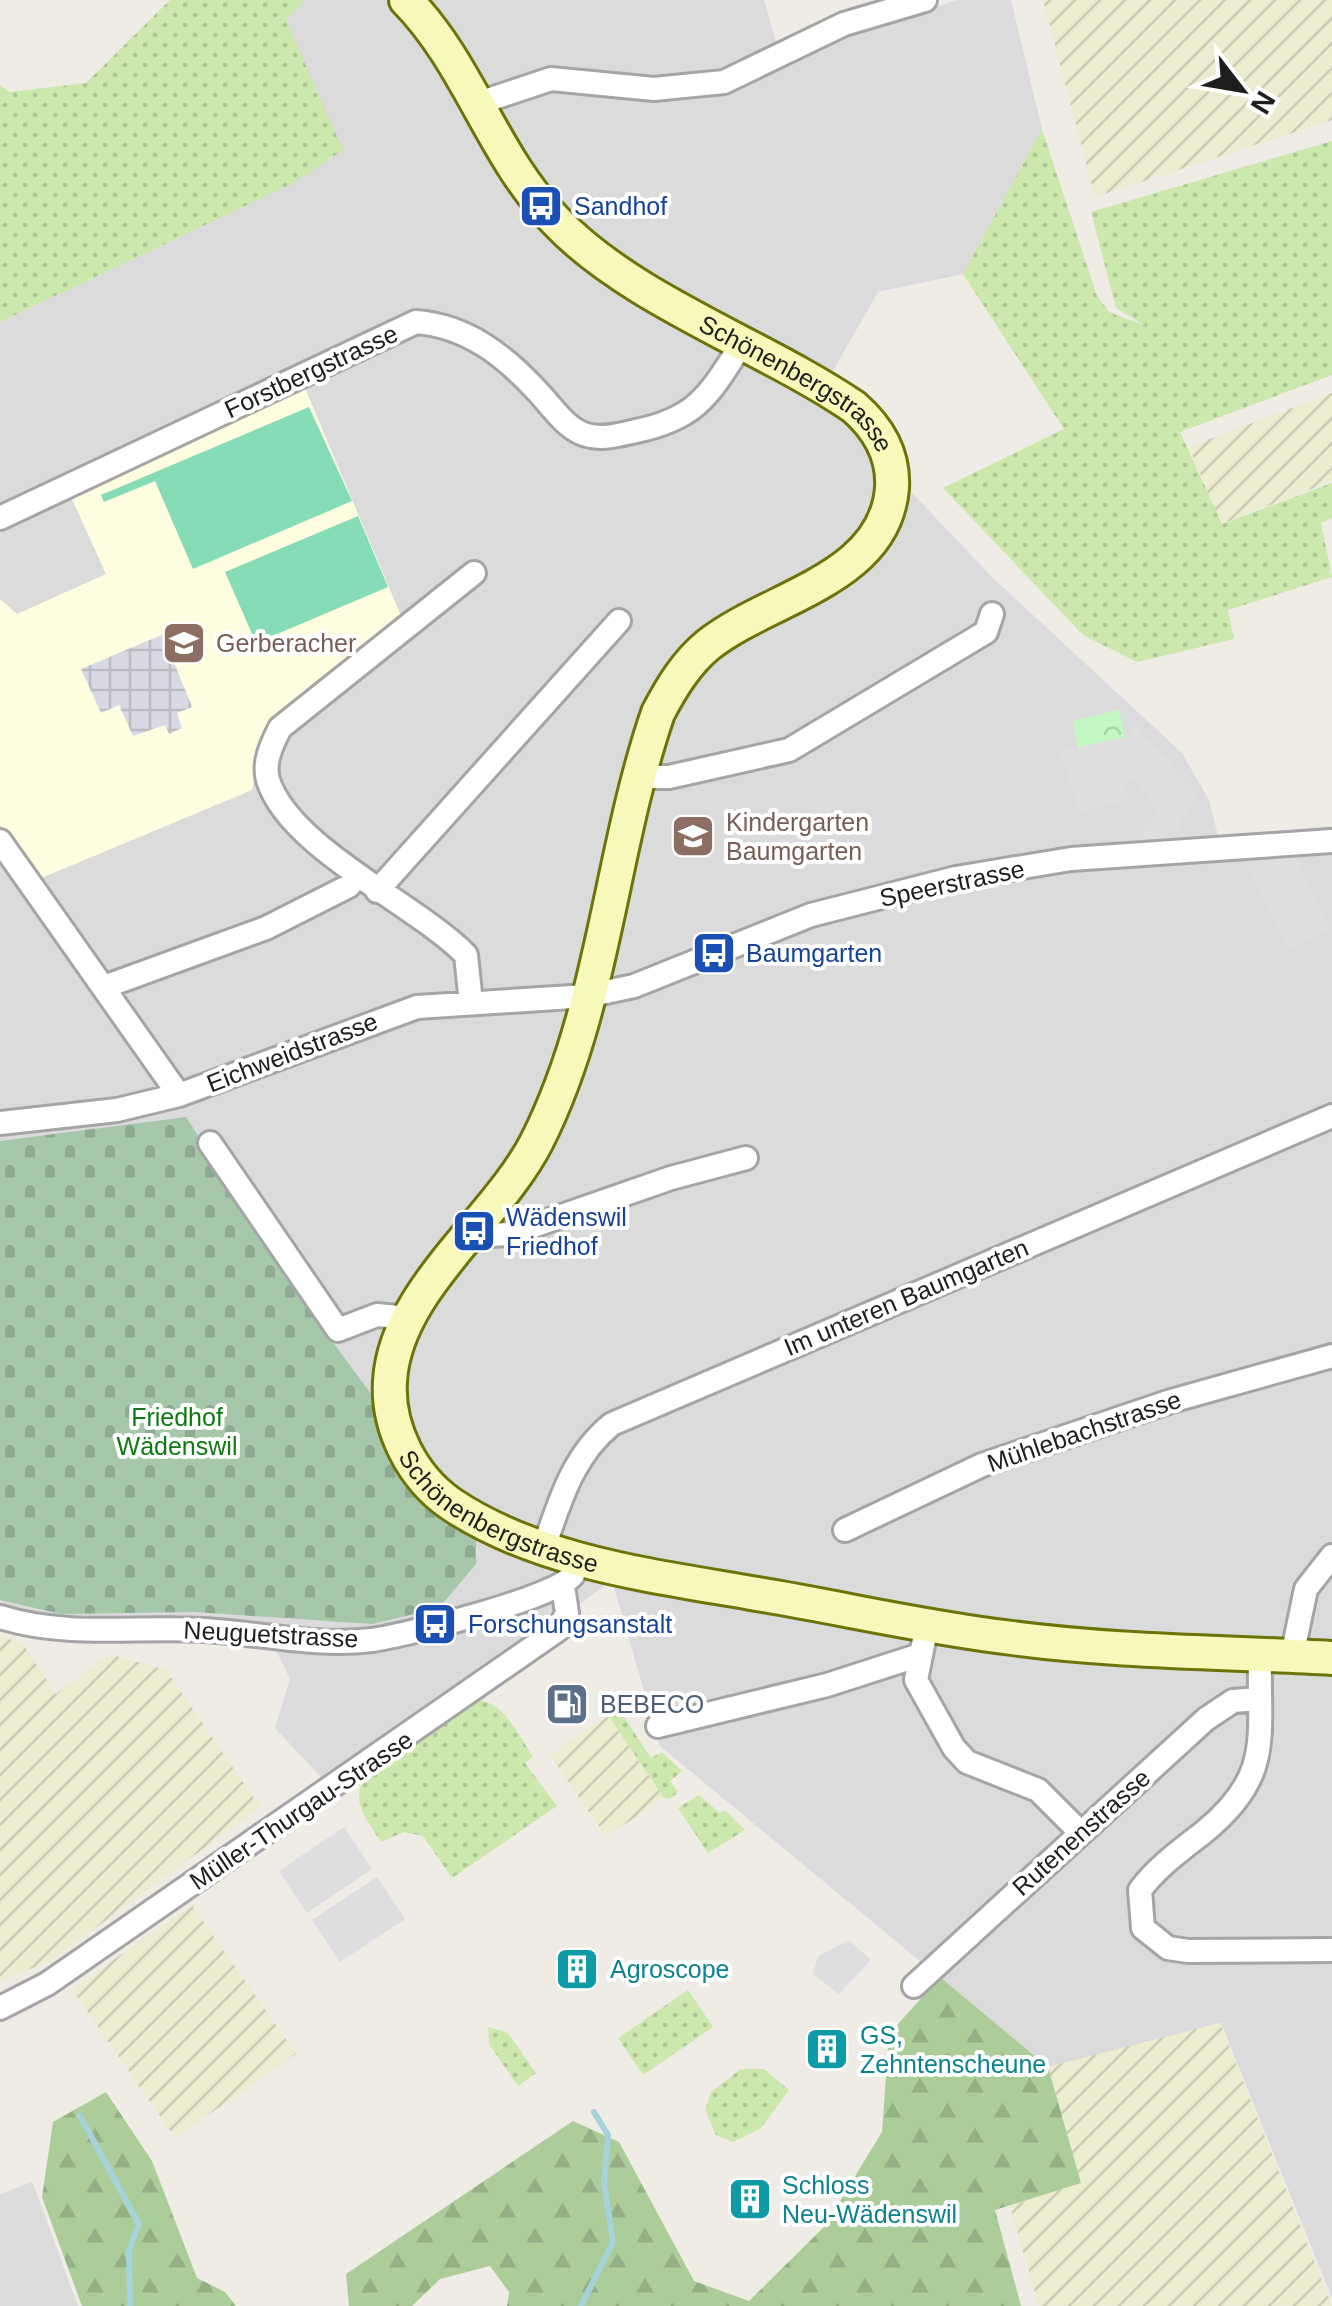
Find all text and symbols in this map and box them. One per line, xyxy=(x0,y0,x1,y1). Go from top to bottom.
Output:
north arrow xyxy=(1192,40,1292,140)
text: N xyxy=(1245,86,1281,119)
bus stop icon: Sandhof xyxy=(518,183,564,229)
place label: Sandhof xyxy=(574,192,667,220)
street label: Schönenbergstrasse xyxy=(695,309,899,456)
street label: Forstbergstrasse xyxy=(220,319,402,423)
school or university icon: Gerberacher xyxy=(161,620,207,666)
place label: Gerberacher xyxy=(216,629,356,657)
place label: Kindergarten Baumgarten xyxy=(726,808,869,865)
school or university icon: Kindergarten Baumgarten xyxy=(670,813,716,859)
street label: Speerstrasse xyxy=(877,854,1027,912)
bus stop icon: Baumgarten xyxy=(691,930,737,976)
place label: Baumgarten xyxy=(746,939,882,967)
street label: Eichweidstrasse xyxy=(203,1007,381,1097)
place label: Wädenswil Friedhof xyxy=(506,1203,627,1260)
bus stop icon: Wädenswil Friedhof xyxy=(451,1208,497,1254)
street label: Im unteren Baumgarten xyxy=(780,1233,1032,1361)
street label: Mühlebachstrasse xyxy=(984,1385,1184,1477)
park label: Friedhof Wädenswil xyxy=(117,1403,237,1460)
street label: Schönenbergstrasse xyxy=(393,1445,601,1578)
bus stop icon: Forschungsanstalt xyxy=(412,1601,458,1647)
place label: Forschungsanstalt xyxy=(468,1610,672,1638)
street label: Neuguetstrasse xyxy=(183,1615,359,1653)
fuel station icon: BEBECO xyxy=(544,1681,590,1727)
place label: BEBECO xyxy=(600,1690,704,1718)
street label: Müller-Thurgau-Strasse xyxy=(184,1725,418,1895)
street label: Rutenenstrasse xyxy=(1007,1763,1155,1901)
building icon: Agroscope xyxy=(554,1946,600,1992)
place label: Agroscope xyxy=(610,1955,730,1983)
place label: GS, Zehntenscheune xyxy=(860,2021,1046,2078)
building icon: GS, Zehntenscheune xyxy=(804,2026,850,2072)
place label: Schloss Neu-Wädenswil xyxy=(782,2171,957,2228)
building icon: Schloss Neu-Wädenswil xyxy=(727,2176,773,2222)

